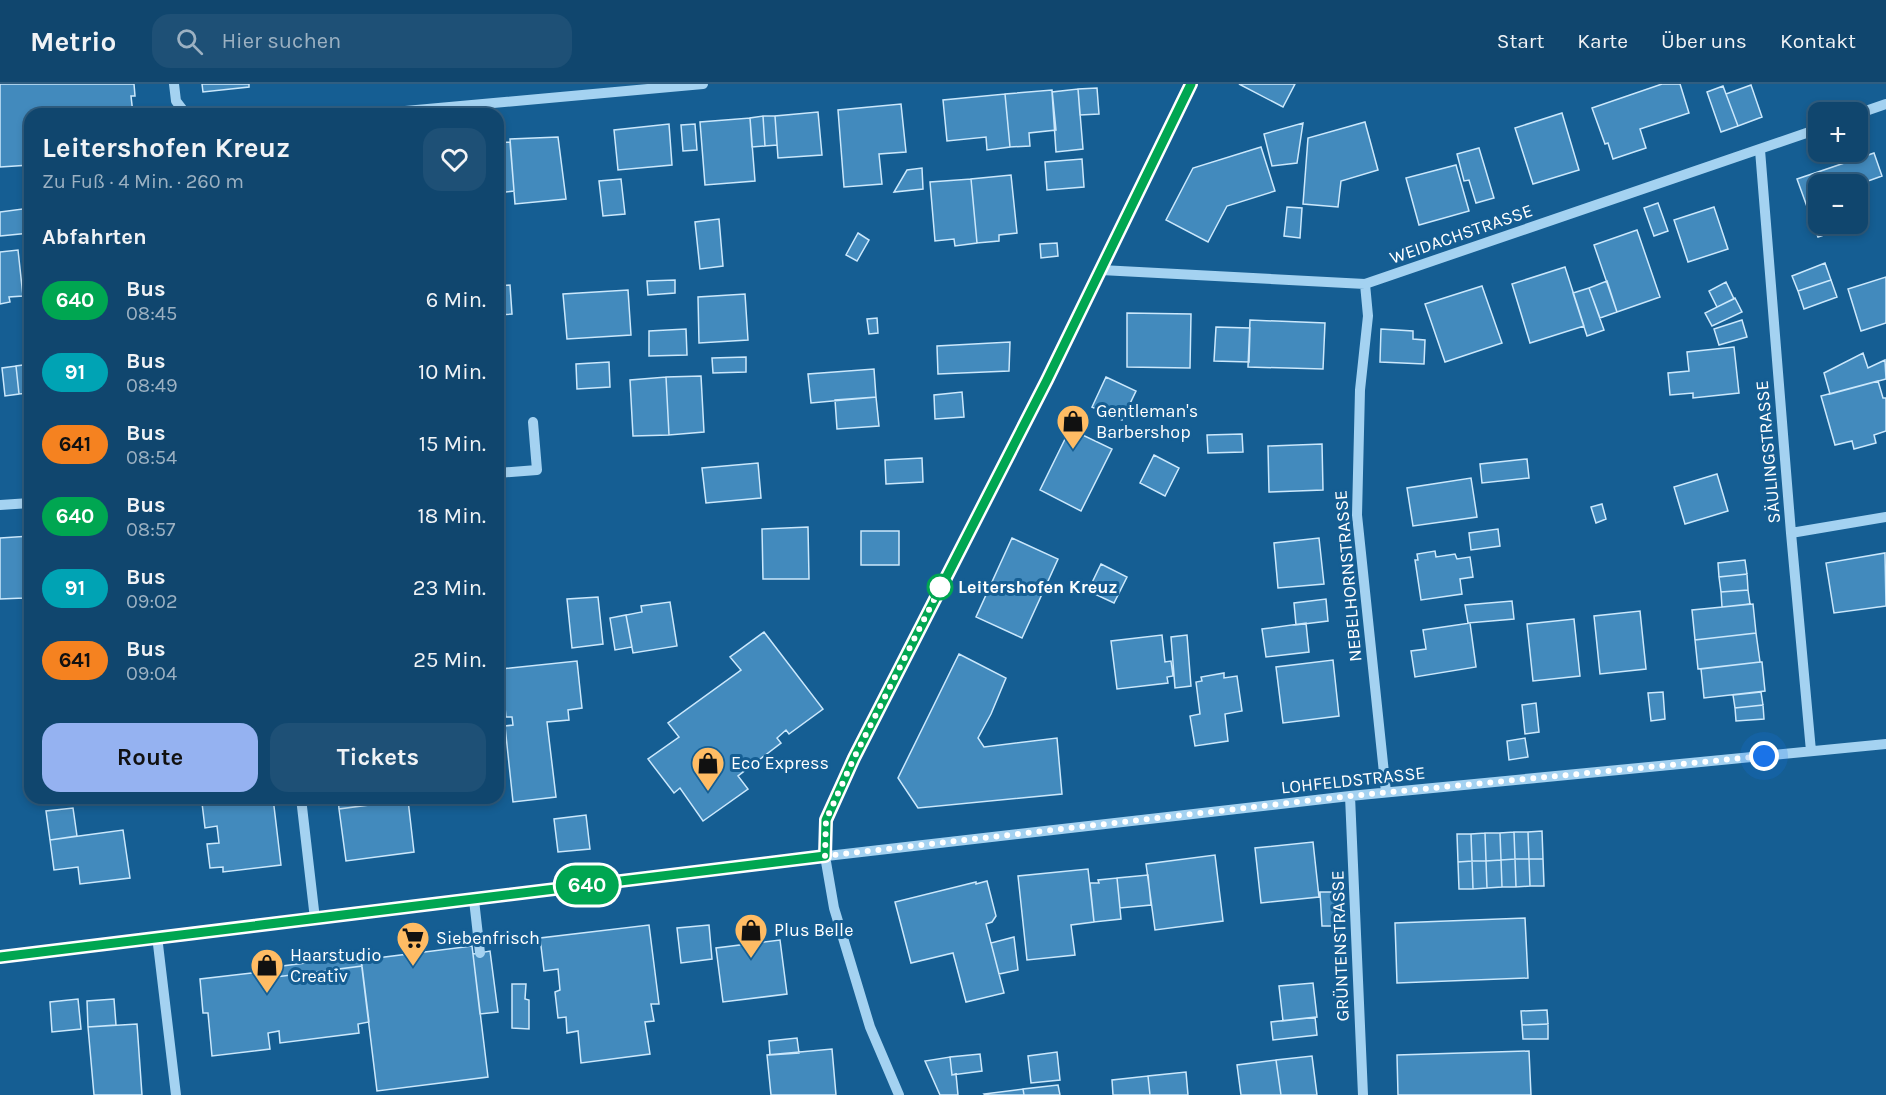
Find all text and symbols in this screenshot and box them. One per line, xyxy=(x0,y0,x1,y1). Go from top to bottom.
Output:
search box xyxy=(152,14,572,68)
text: Metrio xyxy=(30,25,116,58)
icon: search xyxy=(173,25,206,58)
text: Hier suchen xyxy=(221,28,341,54)
text: Start xyxy=(1497,29,1544,53)
text: Karte xyxy=(1577,29,1628,53)
text: Über uns xyxy=(1661,29,1747,53)
text: Kontakt xyxy=(1780,29,1856,53)
map controls xyxy=(1808,102,1868,234)
button: + xyxy=(1808,102,1868,162)
button: heart xyxy=(423,128,486,191)
text: Leitershofen Kreuz xyxy=(42,131,290,164)
text: Zu Fuß · 4 Min. · 260 m xyxy=(42,170,244,193)
button: − xyxy=(1808,174,1868,234)
street label: WEIDACHSTRASSE xyxy=(1387,199,1535,269)
text: Abfahrten xyxy=(42,224,147,250)
text: Bus xyxy=(126,276,166,302)
text: 6 Min. xyxy=(426,287,486,313)
text: 640 xyxy=(56,288,94,312)
text: 08:45 xyxy=(126,302,177,325)
text: Bus xyxy=(126,348,166,374)
text: 10 Min. xyxy=(418,359,486,385)
text: 91 xyxy=(65,360,85,384)
text: 08:49 xyxy=(126,374,178,397)
street label: SÄULINGSTRASSE xyxy=(1751,380,1785,524)
place label: Gentleman's Barbershop xyxy=(1096,400,1198,443)
shop icon: Gentleman's Barbershop xyxy=(1055,403,1091,450)
text: Bus xyxy=(126,420,166,446)
text: 15 Min. xyxy=(419,431,486,457)
text: 641 xyxy=(59,432,91,456)
text: 08:54 xyxy=(126,446,177,469)
street label: NEBELHORNSTRASSE xyxy=(1330,489,1366,663)
text: Bus xyxy=(126,492,166,518)
text: 18 Min. xyxy=(418,503,486,529)
text: 640 xyxy=(56,504,94,528)
text: 08:57 xyxy=(126,518,175,541)
text: Bus xyxy=(126,564,166,590)
marker: Leitershofen Kreuz xyxy=(927,574,953,600)
text: 23 Min. xyxy=(413,575,486,601)
text: 91 xyxy=(65,576,85,600)
place label: Leitershofen Kreuz xyxy=(958,576,1117,598)
text: 09:02 xyxy=(126,590,178,613)
text: Bus xyxy=(126,636,166,662)
text: 25 Min. xyxy=(413,647,486,673)
text: 641 xyxy=(59,648,91,672)
text: 09:04 xyxy=(126,662,177,685)
button: Route xyxy=(42,723,258,792)
button: Tickets xyxy=(270,723,486,792)
your location xyxy=(1749,741,1779,771)
shop icon: Eco Express xyxy=(690,745,726,792)
place label: Eco Express xyxy=(731,752,829,774)
street label: LOHFELDSTRASSE xyxy=(1280,761,1426,799)
line badge: 640 xyxy=(552,866,622,904)
street label: GRÜNTENSTRASSE xyxy=(1326,870,1354,1022)
text: 640 xyxy=(568,873,606,897)
shop icon: Plus Belle xyxy=(733,912,769,959)
place label: Plus Belle xyxy=(774,919,853,941)
supermarket icon: Siebenfrisch xyxy=(395,920,431,967)
place label: Siebenfrisch xyxy=(436,927,540,949)
place label: Haarstudio Creativ xyxy=(290,944,381,987)
shop icon: Haarstudio Creativ xyxy=(249,947,285,994)

